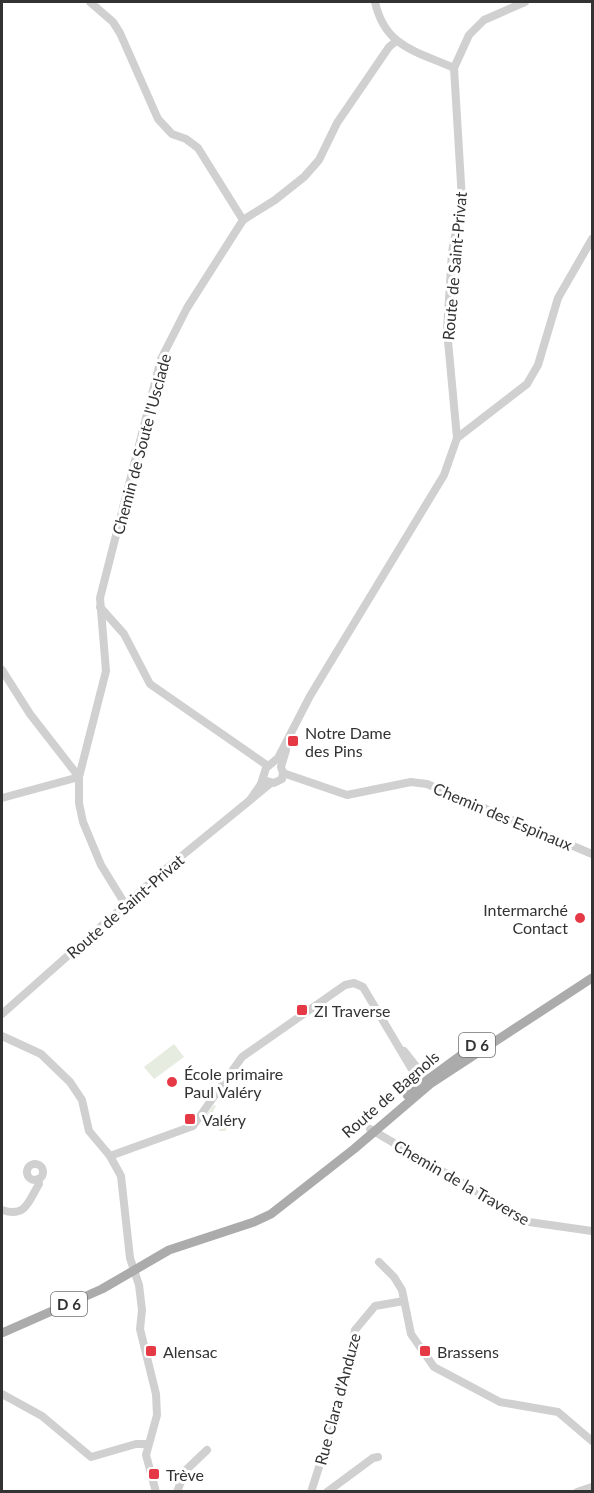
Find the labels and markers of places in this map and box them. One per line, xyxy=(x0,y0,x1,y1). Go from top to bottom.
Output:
place label: Notre Dame des Pins xyxy=(305,723,391,760)
marker: Notre Dame des Pins xyxy=(286,734,300,748)
place label: Intermarché Contact xyxy=(483,900,568,937)
marker: Intermarché Contact xyxy=(573,911,587,925)
place label: ZI Traverse xyxy=(314,1001,391,1020)
marker: ZI Traverse xyxy=(295,1003,309,1017)
place label: École primaire Paul Valéry xyxy=(184,1064,283,1101)
marker: École primaire Paul Valéry xyxy=(165,1075,179,1089)
place label: Valéry xyxy=(202,1110,247,1129)
marker: Valéry xyxy=(183,1112,197,1126)
place label: Alensac xyxy=(163,1342,218,1361)
place label: Brassens xyxy=(437,1342,499,1361)
marker: Alensac xyxy=(144,1344,158,1358)
marker: Brassens xyxy=(418,1344,432,1358)
place label: Trève xyxy=(166,1465,204,1484)
marker: Trève xyxy=(147,1467,161,1481)

